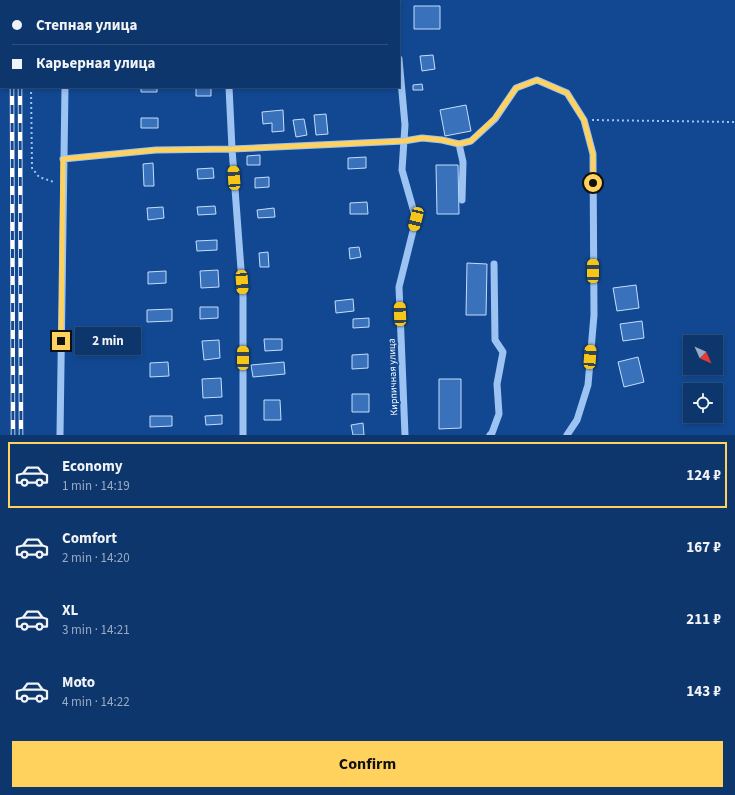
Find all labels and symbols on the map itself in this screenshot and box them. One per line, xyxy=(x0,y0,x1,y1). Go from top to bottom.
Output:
car xyxy=(227,166,241,190)
route start xyxy=(584,174,602,192)
car xyxy=(407,206,425,232)
car xyxy=(587,259,599,283)
car xyxy=(235,270,249,294)
car xyxy=(394,302,406,326)
callout: 2 min xyxy=(75,327,141,355)
route end xyxy=(52,332,70,350)
north arrow xyxy=(683,335,723,375)
street label: Кирпичная улица xyxy=(385,338,401,416)
car xyxy=(583,345,597,369)
car xyxy=(237,346,249,370)

